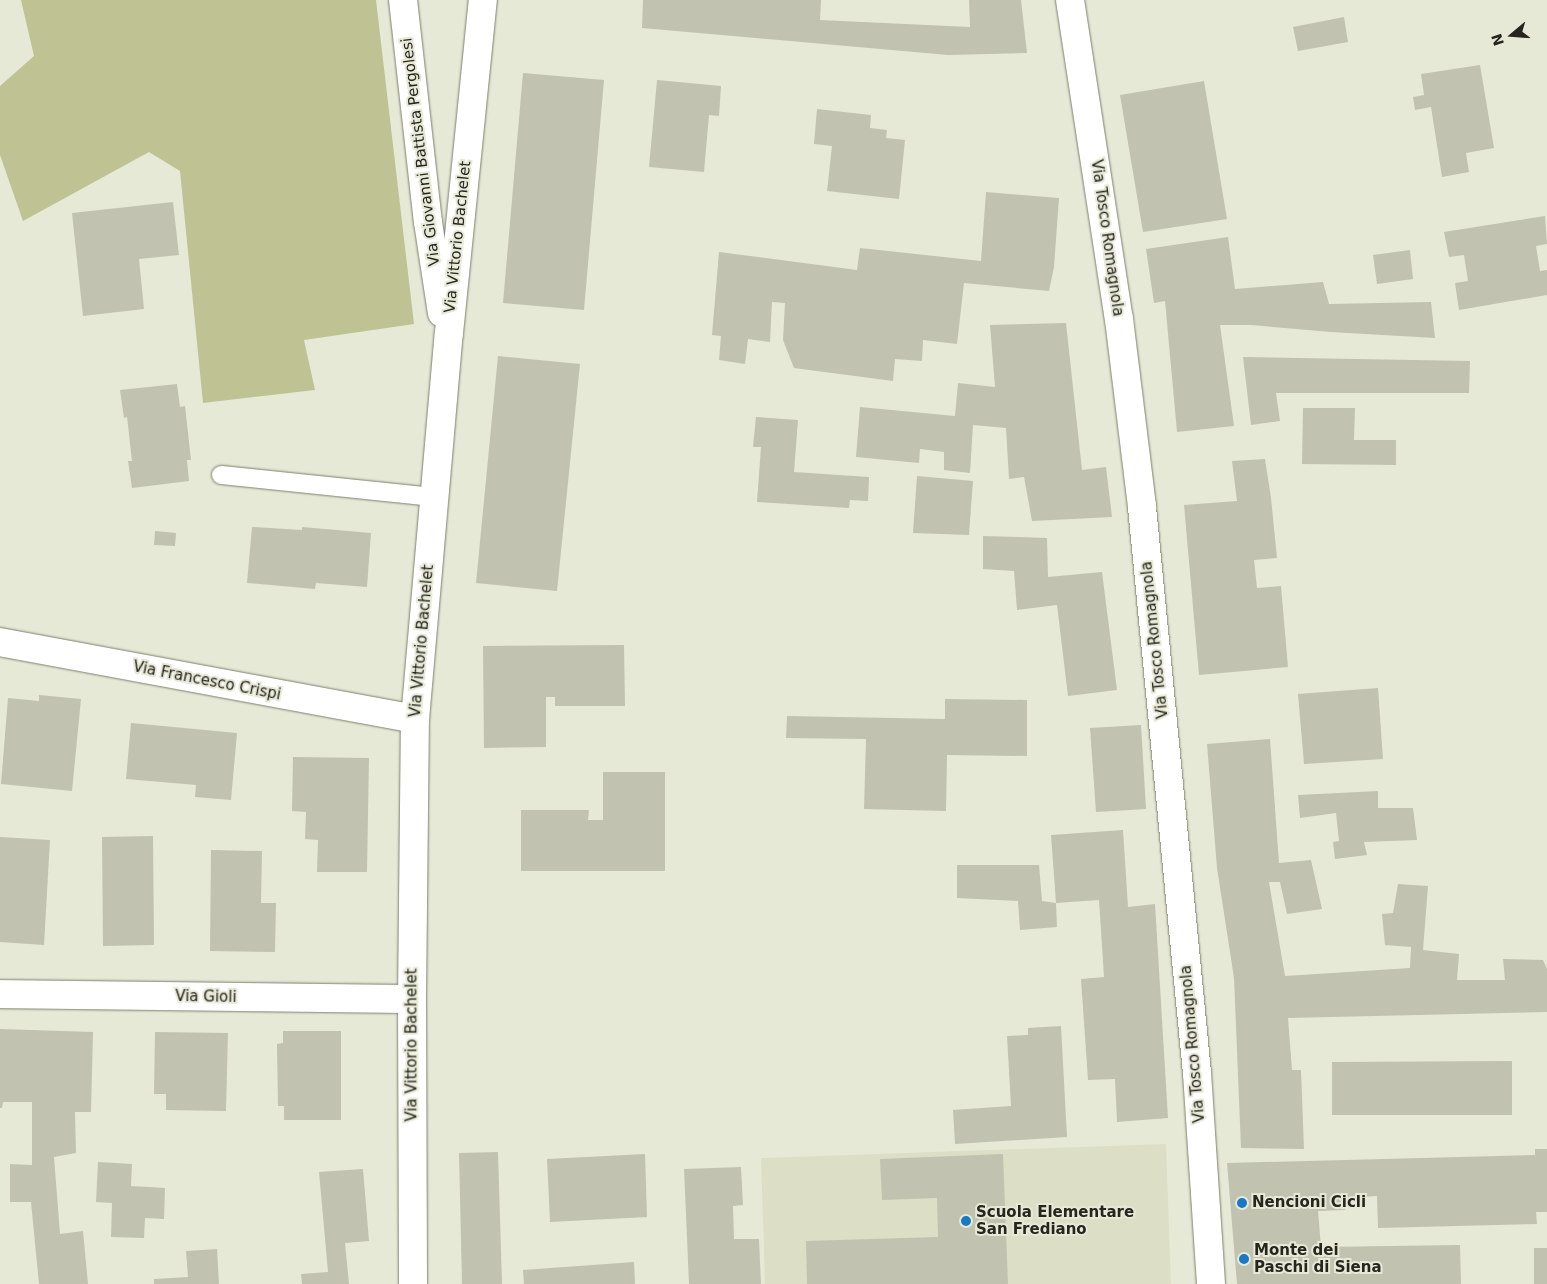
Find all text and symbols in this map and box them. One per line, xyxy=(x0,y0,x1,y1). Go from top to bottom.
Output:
north arrow xyxy=(1487,10,1537,60)
text: N xyxy=(1488,32,1507,48)
street label: Via Giovanni Battista Pergolesi xyxy=(398,37,444,267)
street label: Via Tosco Romagnola xyxy=(1087,158,1127,318)
street label: Via Vittorio Bachelet xyxy=(441,160,475,314)
street label: Via Tosco Romagnola xyxy=(1138,560,1172,720)
street label: Via Vittorio Bachelet xyxy=(406,564,438,718)
street label: Via Francesco Crispi xyxy=(132,658,282,704)
street label: Via Tosco Romagnola xyxy=(1177,964,1209,1124)
street label: Via Vittorio Bachelet xyxy=(403,968,421,1122)
street label: Via Gioli xyxy=(175,987,237,1007)
place label: Nencioni Cicli xyxy=(1252,1194,1366,1212)
marker: Nencioni Cicli xyxy=(1236,1197,1248,1209)
place label: Scuola Elementare San Frediano xyxy=(976,1203,1134,1238)
marker: Scuola Elementare San Frediano xyxy=(960,1215,972,1227)
place label: Monte dei Paschi di Siena xyxy=(1254,1241,1382,1276)
marker: Monte dei Paschi di Siena xyxy=(1238,1253,1250,1265)

